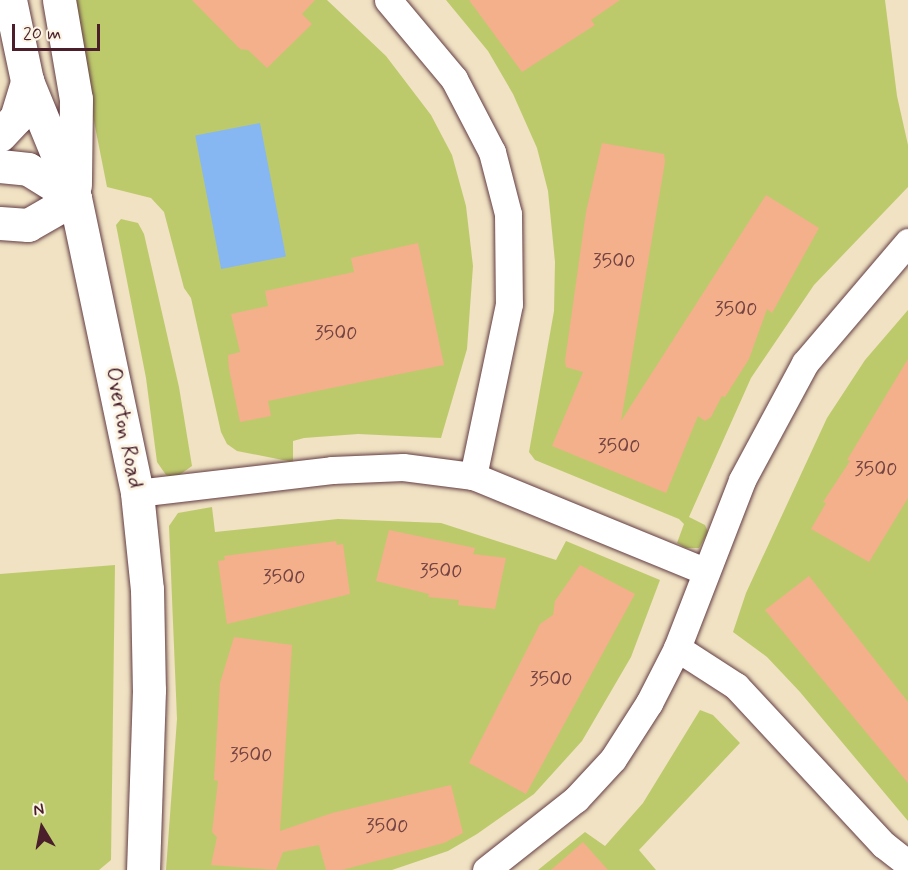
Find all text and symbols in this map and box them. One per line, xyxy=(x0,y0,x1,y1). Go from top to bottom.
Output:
scale bar xyxy=(15,12,104,50)
text: 20 m xyxy=(23,22,61,46)
house number: 3500 xyxy=(593,249,635,273)
house number: 3500 xyxy=(715,297,757,321)
house number: 3500 xyxy=(315,321,357,345)
street label: Overton Road xyxy=(98,365,148,491)
house number: 3500 xyxy=(598,434,640,458)
house number: 3500 xyxy=(855,457,897,481)
house number: 3500 xyxy=(420,559,462,583)
house number: 3500 xyxy=(263,565,305,589)
house number: 3500 xyxy=(530,667,572,691)
house number: 3500 xyxy=(230,743,272,767)
north arrow xyxy=(12,798,72,858)
text: N xyxy=(32,799,46,821)
house number: 3500 xyxy=(366,814,408,838)

